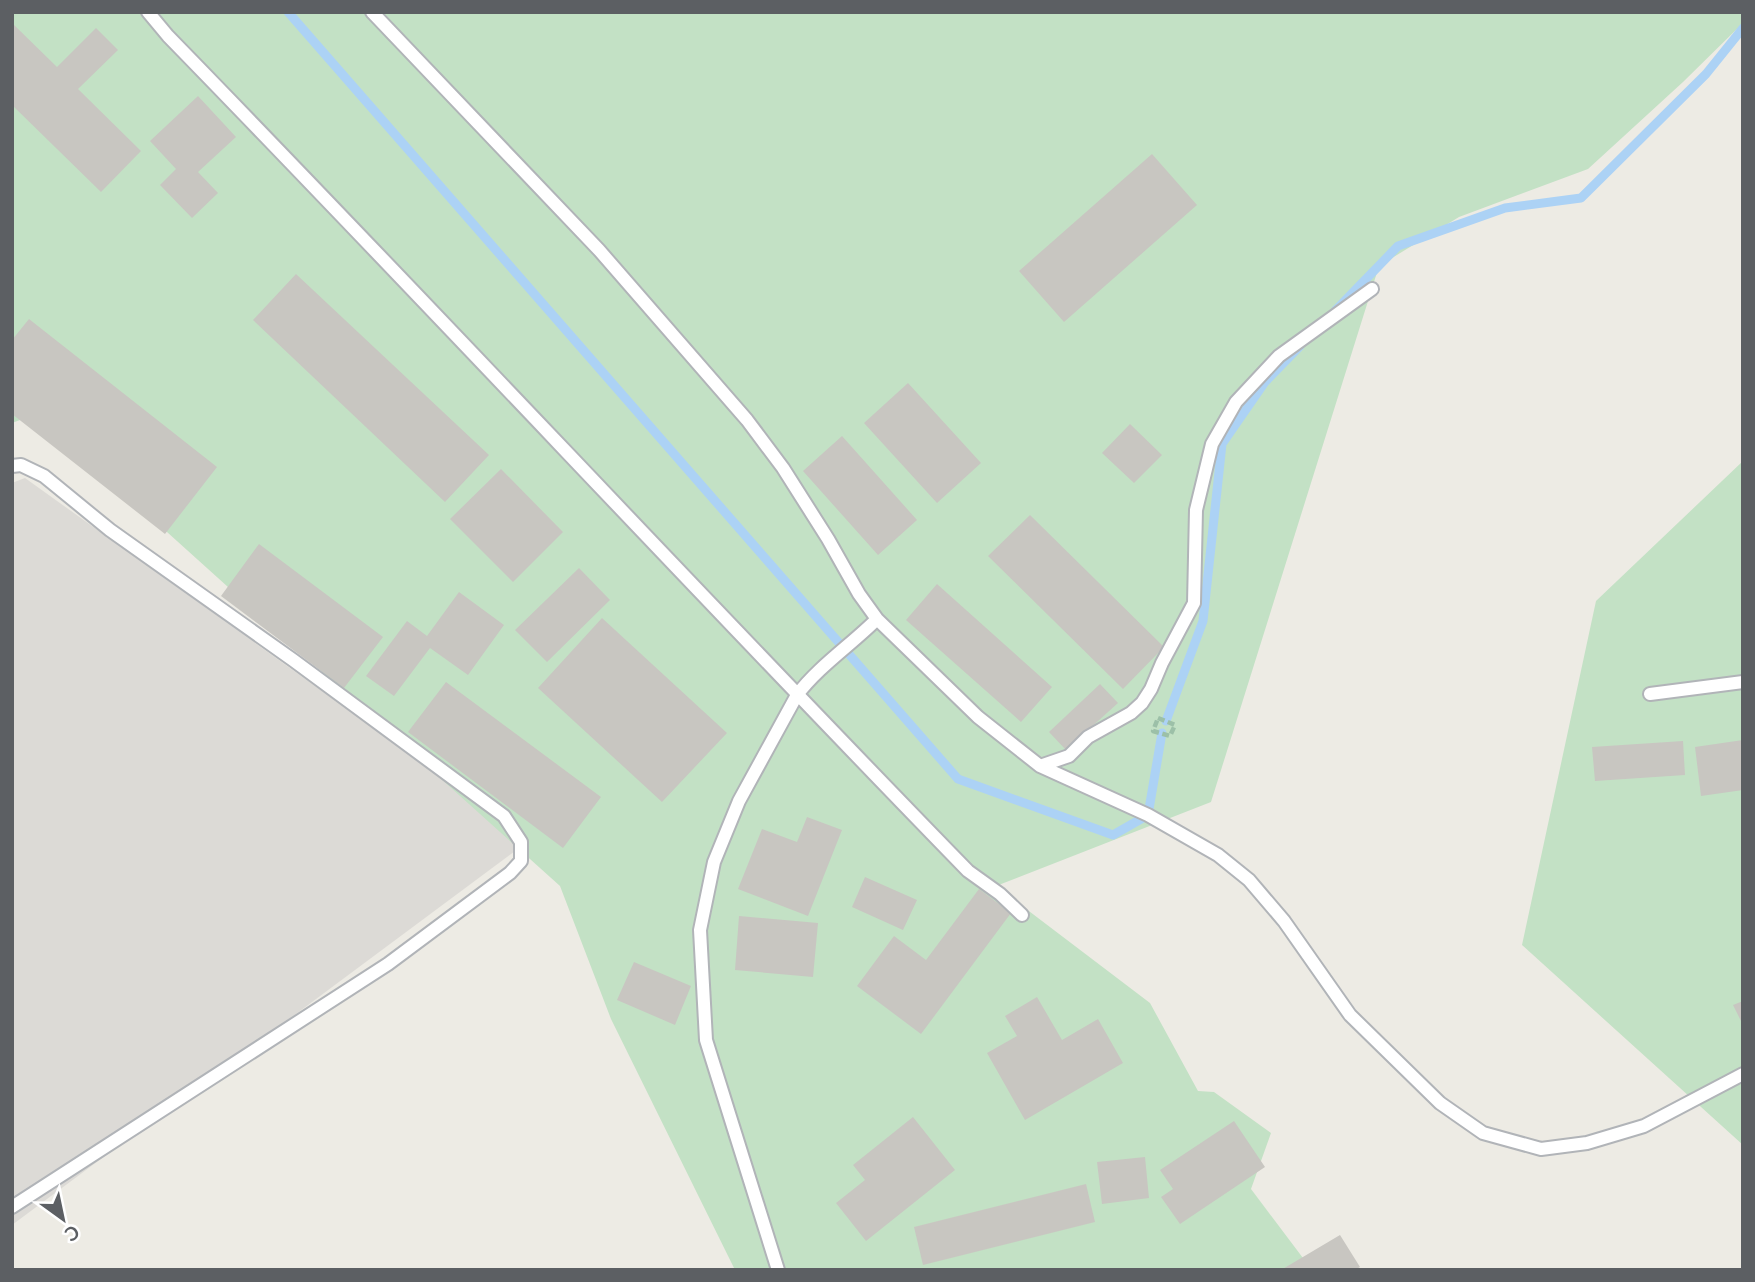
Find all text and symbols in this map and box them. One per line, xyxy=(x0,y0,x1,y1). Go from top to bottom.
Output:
north arrow xyxy=(28,1184,98,1254)
text: С xyxy=(61,1221,84,1247)

